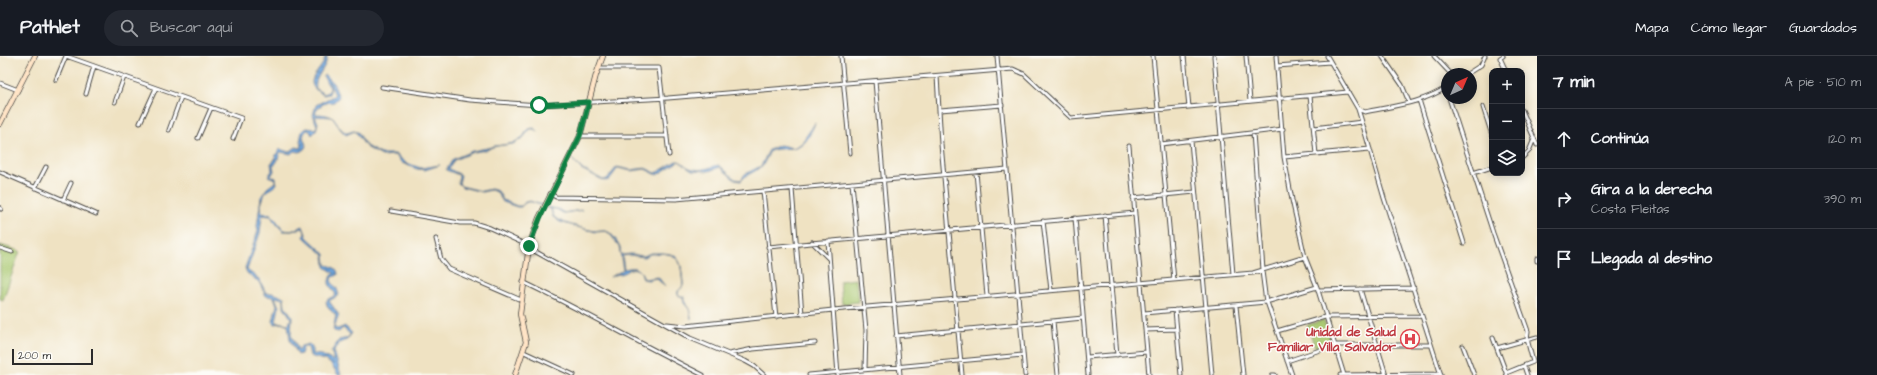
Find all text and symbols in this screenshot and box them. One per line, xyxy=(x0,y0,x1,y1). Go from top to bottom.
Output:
search box xyxy=(104,10,384,46)
text: Pathlet xyxy=(20,14,80,41)
icon: search xyxy=(118,17,140,39)
text: Buscar aquí xyxy=(150,17,232,38)
text: Mapa xyxy=(1635,18,1669,38)
text: Cómo llegar xyxy=(1691,18,1767,38)
text: Guardados xyxy=(1789,18,1857,38)
north arrow xyxy=(1441,68,1477,104)
map controls xyxy=(1489,68,1525,176)
button: + xyxy=(1489,68,1525,104)
text: 7 min xyxy=(1553,70,1595,94)
text: A pie · 510 m xyxy=(1785,73,1861,91)
route start xyxy=(530,96,548,114)
button: − xyxy=(1489,104,1525,140)
icon: ahead xyxy=(1553,128,1575,150)
text: Continúa xyxy=(1591,128,1649,149)
text: 120 m xyxy=(1828,130,1861,148)
button: layers xyxy=(1489,140,1525,176)
text: Gira a la derecha xyxy=(1591,179,1712,200)
icon: right xyxy=(1553,188,1575,210)
text: 390 m xyxy=(1823,190,1861,208)
text: Costa Fleitas xyxy=(1591,200,1670,218)
route end xyxy=(520,237,538,255)
icon: arrive xyxy=(1553,248,1575,270)
text: Llegada al destino xyxy=(1591,248,1712,269)
place label: Unidad de Salud Familiar Villa Salvador xyxy=(1268,323,1397,356)
hospital icon: Unidad de Salud Familiar Villa Salvador xyxy=(1399,328,1421,350)
scale bar xyxy=(12,347,93,366)
text: 200 m xyxy=(18,348,51,363)

